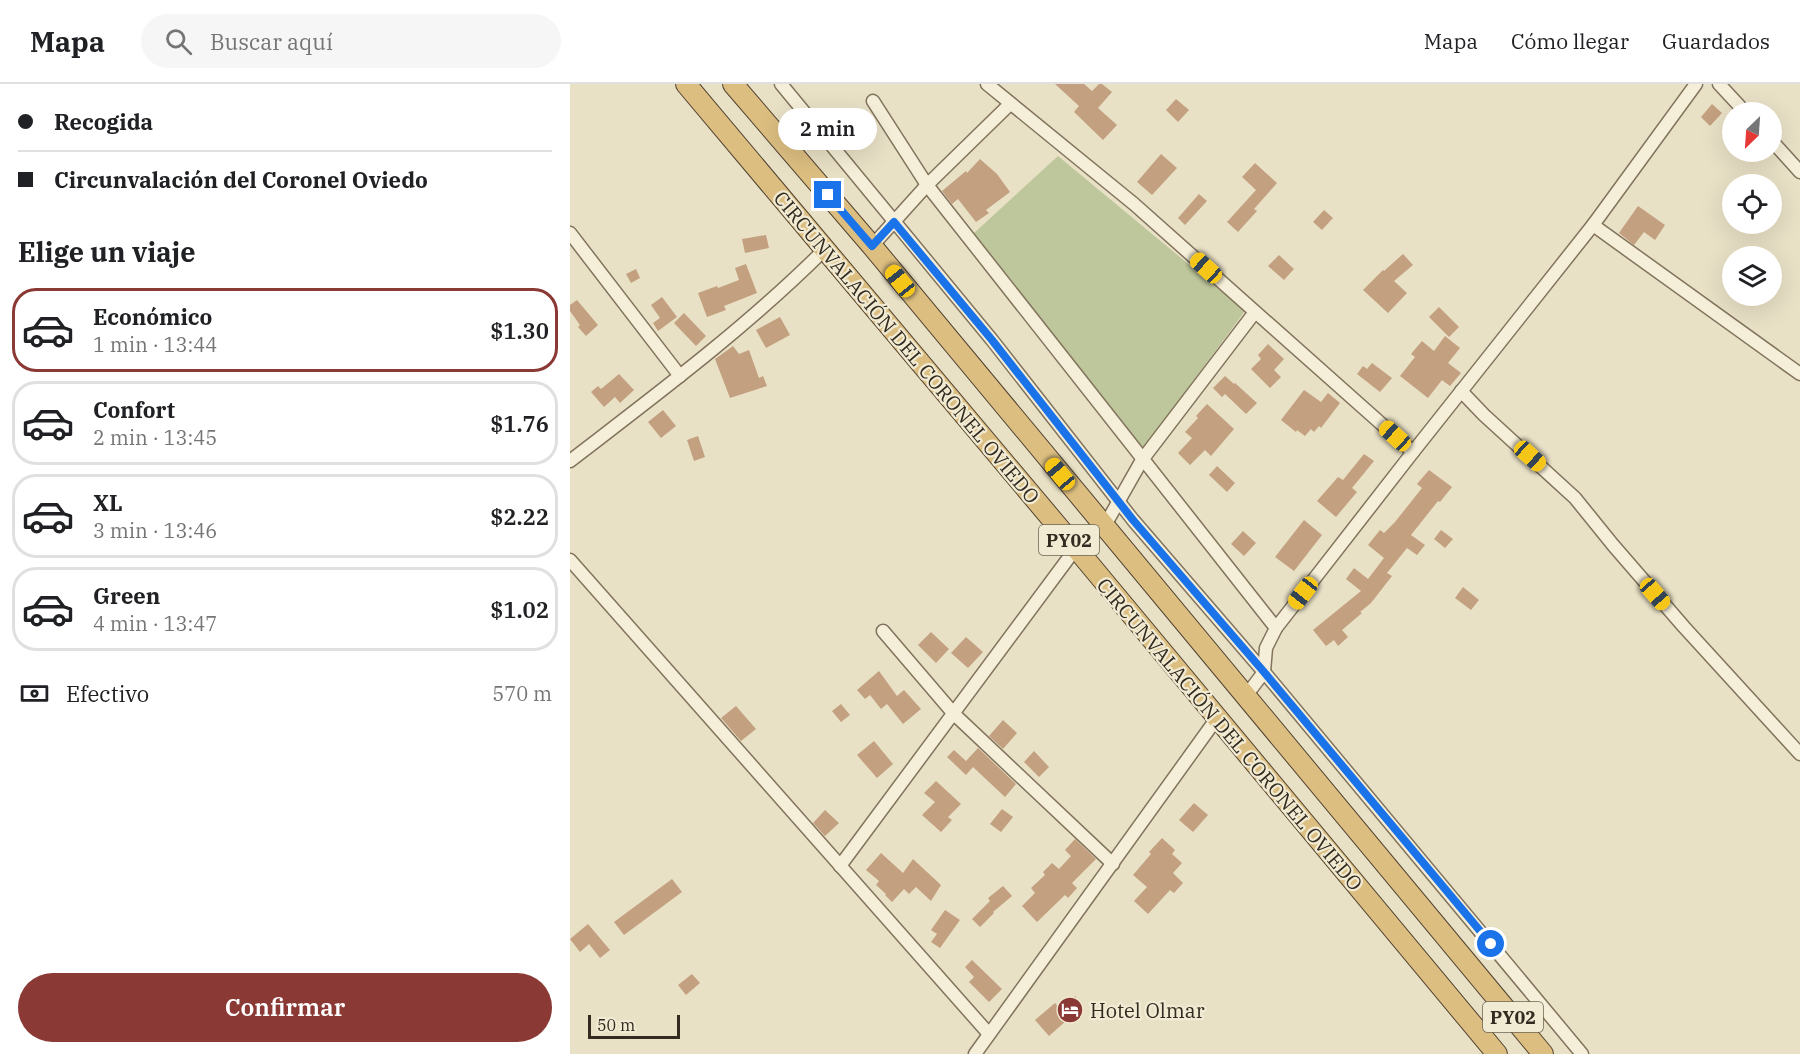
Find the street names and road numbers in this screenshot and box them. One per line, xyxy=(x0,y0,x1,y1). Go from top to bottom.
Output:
street label: CIRCUNVALACIÓN DEL CORONEL OVIEDO xyxy=(768,185,1046,509)
road number: PY02 xyxy=(1039,525,1099,555)
street label: CIRCUNVALACIÓN DEL CORONEL OVIEDO xyxy=(1091,572,1369,896)
road number: PY02 xyxy=(1483,1002,1543,1032)

